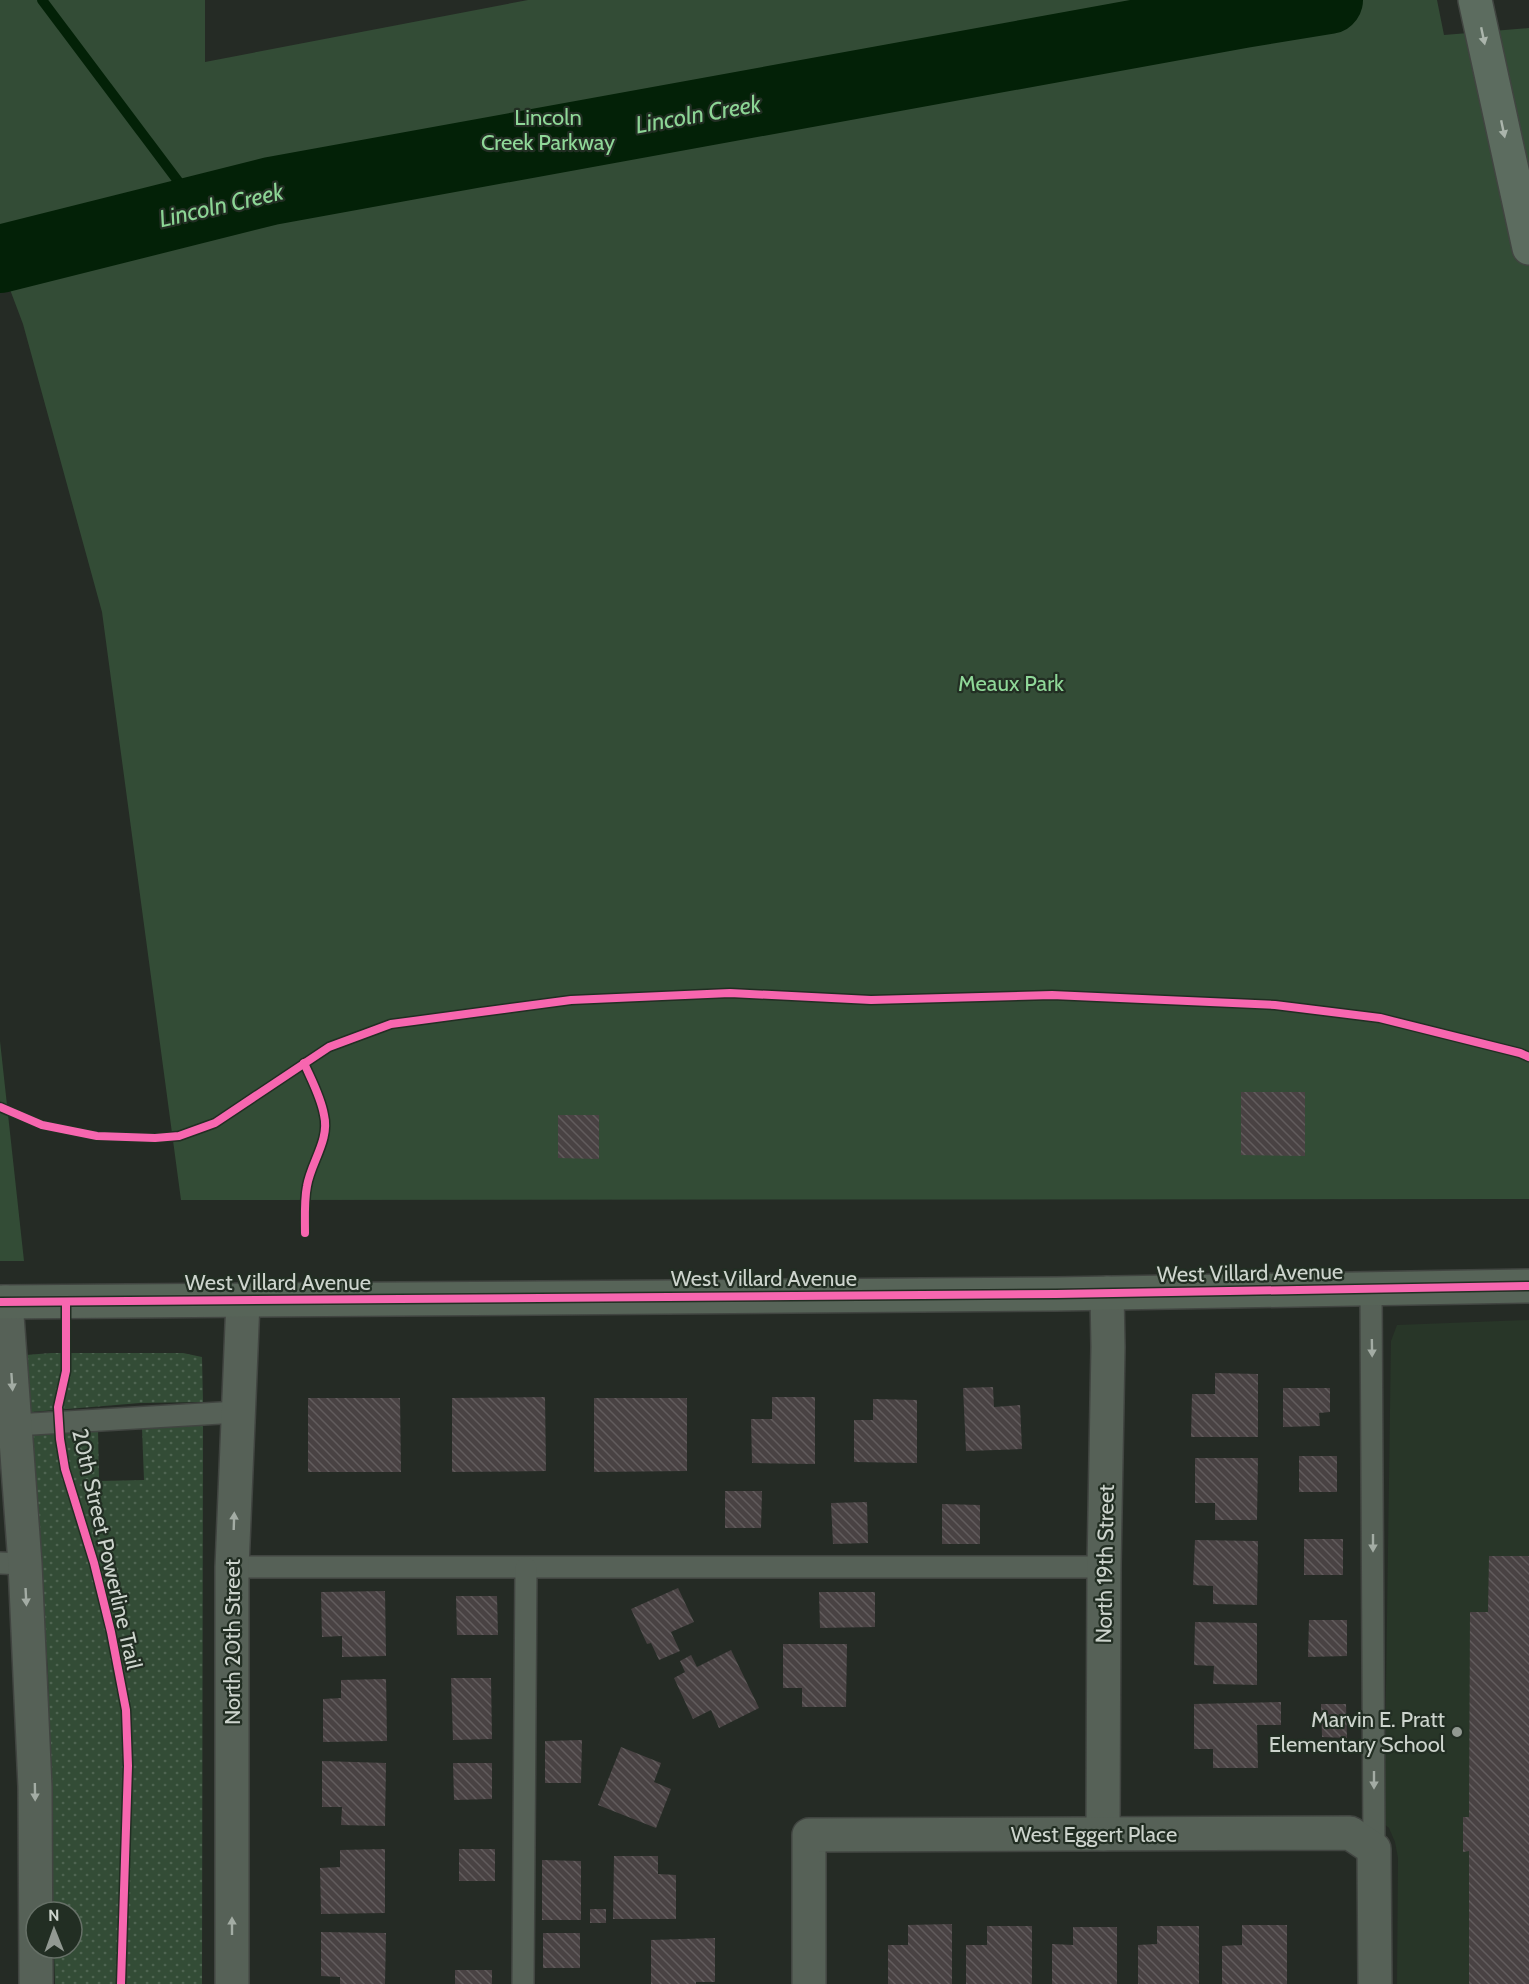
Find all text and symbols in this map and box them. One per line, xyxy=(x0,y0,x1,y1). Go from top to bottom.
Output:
one-way arrow xyxy=(1479,27,1488,46)
water label: Lincoln Creek xyxy=(633,89,764,139)
park label: Lincoln Creek Parkway xyxy=(481,104,615,156)
one-way arrow xyxy=(1499,120,1508,139)
water label: Lincoln Creek xyxy=(156,176,287,233)
park label: Meaux Park xyxy=(958,670,1064,697)
street label: West Villard Avenue xyxy=(1157,1258,1343,1288)
street label: West Villard Avenue xyxy=(671,1265,857,1292)
street label: West Villard Avenue xyxy=(185,1269,371,1296)
one-way arrow xyxy=(1367,1339,1377,1358)
one-way arrow xyxy=(7,1372,16,1391)
street label: 20th Street Powerline Trail xyxy=(66,1426,148,1673)
street label: North 19th Street xyxy=(1090,1484,1120,1644)
one-way arrow xyxy=(229,1511,238,1530)
one-way arrow xyxy=(1368,1534,1378,1553)
street label: North 20th Street xyxy=(219,1558,246,1725)
one-way arrow xyxy=(22,1588,31,1607)
place label: Marvin E. Pratt Elementary School xyxy=(1269,1706,1446,1758)
marker: Marvin E. Pratt Elementary School xyxy=(1450,1725,1464,1739)
one-way arrow xyxy=(1369,1771,1379,1790)
one-way arrow xyxy=(30,1782,40,1801)
street label: West Eggert Place xyxy=(1011,1821,1177,1848)
north arrow xyxy=(24,1900,84,1960)
text: N xyxy=(48,1906,60,1925)
one-way arrow xyxy=(227,1916,237,1935)

